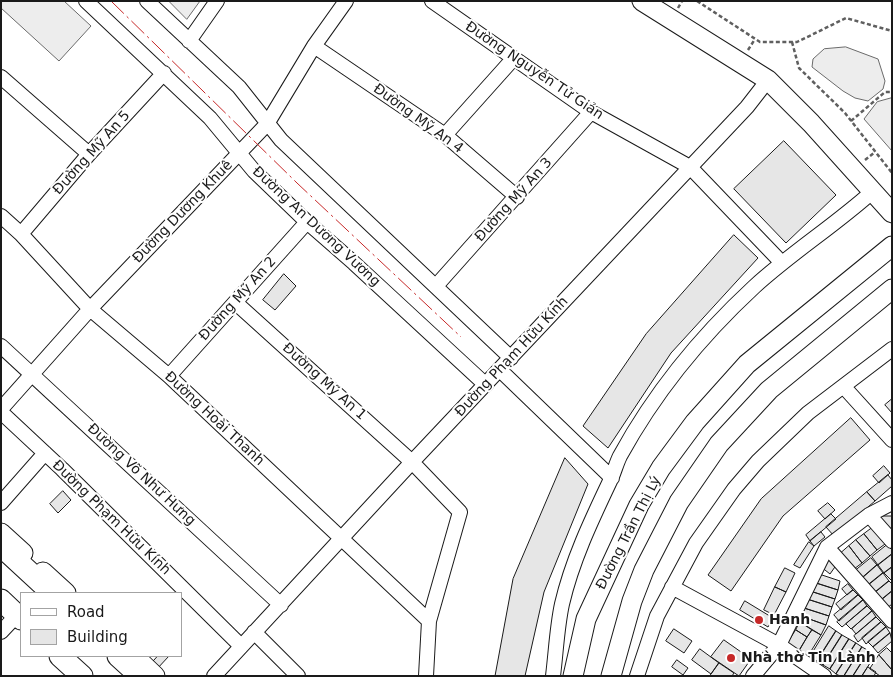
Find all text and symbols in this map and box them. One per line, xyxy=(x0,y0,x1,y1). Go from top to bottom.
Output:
street label: Đường Nguyễn Tử Giản xyxy=(462,18,606,124)
street label: Đường Mỹ An 4 xyxy=(370,81,466,157)
street label: Đường Mỹ An 5 xyxy=(50,108,134,198)
street label: Đường Mỹ An 3 xyxy=(472,155,556,245)
street label: Đường Dương Khuê xyxy=(130,157,236,267)
street label: Đường An Dương Vương xyxy=(249,163,383,291)
street label: Đường Mỹ An 2 xyxy=(196,254,280,344)
street label: Đường Phạm Hữu Kính xyxy=(452,293,572,421)
street label: Đường Mỹ An 1 xyxy=(279,340,369,424)
street label: Đường Hoài Thanh xyxy=(161,368,267,470)
street label: Đường Võ Như Hưng xyxy=(83,420,199,530)
street label: Đường Phạm Hữu Kính xyxy=(48,457,174,579)
street label: Đường Trần Thị Lý xyxy=(593,473,665,593)
legend xyxy=(20,592,182,657)
text: Road xyxy=(67,603,105,621)
place label: Hanh xyxy=(769,612,810,628)
marker: Hanh xyxy=(753,614,765,626)
text: Building xyxy=(67,628,128,646)
place label: Nhà thờ Tin Lành xyxy=(741,650,876,666)
marker: Nhà thờ Tin Lành xyxy=(725,652,737,664)

